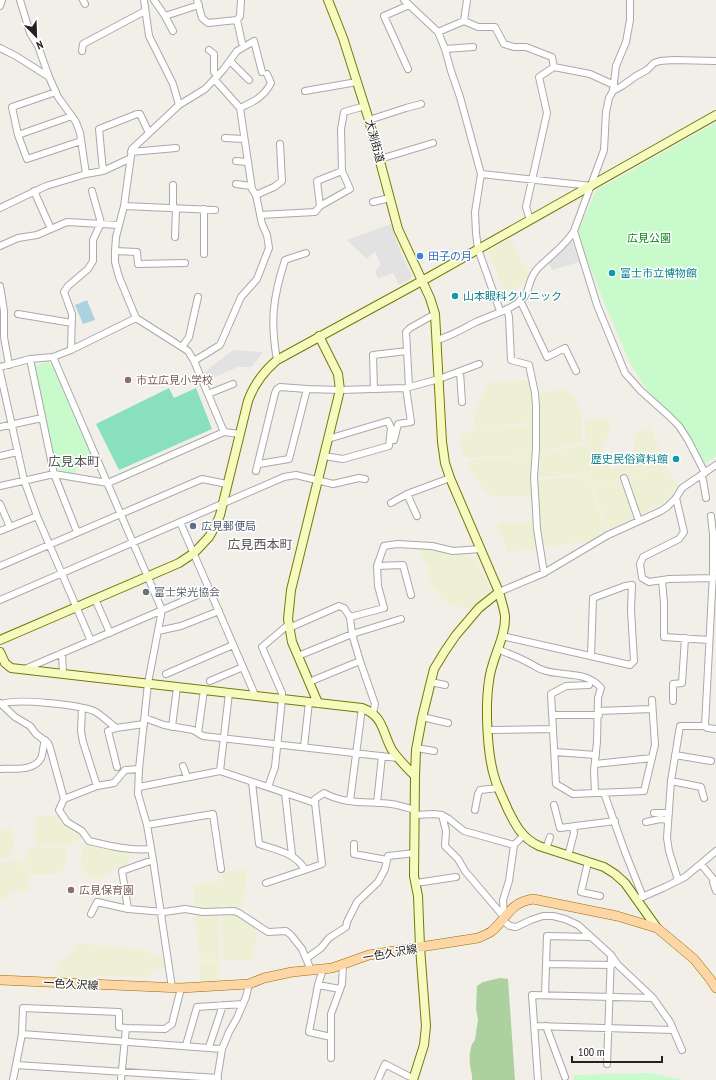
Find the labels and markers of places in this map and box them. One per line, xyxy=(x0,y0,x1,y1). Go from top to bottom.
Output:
place label: 田子の月 xyxy=(428,249,472,263)
marker: 田子の月 xyxy=(415,251,425,261)
place label: 富士市立博物館 xyxy=(620,266,697,280)
marker: 富士市立博物館 xyxy=(607,268,617,278)
place label: 山本眼科クリニック xyxy=(463,289,562,303)
marker: 山本眼科クリニック xyxy=(450,291,460,301)
place label: 市立広見小学校 xyxy=(136,373,213,387)
marker: 市立広見小学校 xyxy=(123,375,133,385)
place label: 歴史民俗資料館 xyxy=(591,452,668,466)
marker: 歴史民俗資料館 xyxy=(671,454,681,464)
place label: 広見郵便局 xyxy=(201,519,256,533)
marker: 広見郵便局 xyxy=(188,521,198,531)
place label: 富士栄光協会 xyxy=(154,585,220,599)
marker: 富士栄光協会 xyxy=(141,587,151,597)
place label: 広見保育園 xyxy=(79,883,134,897)
marker: 広見保育園 xyxy=(66,885,76,895)

